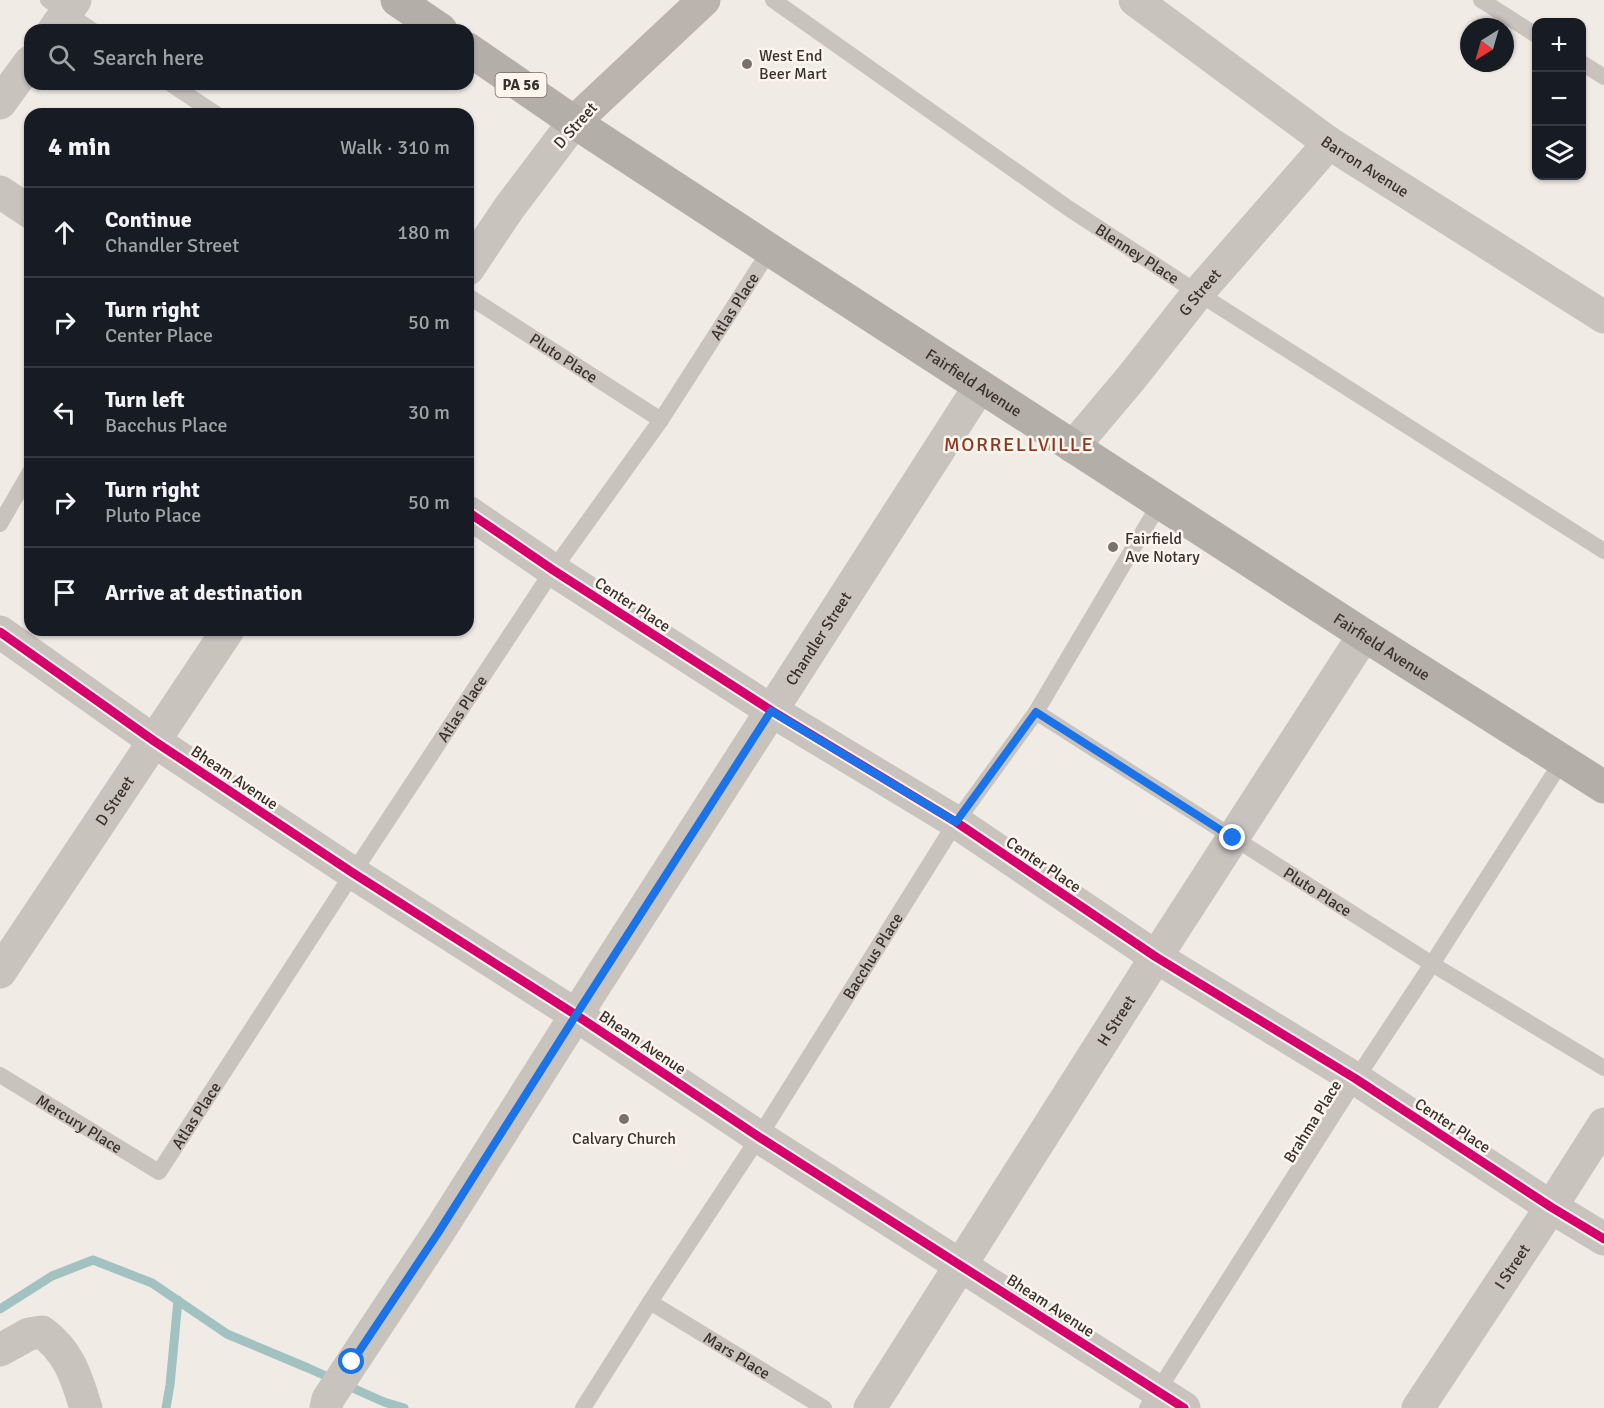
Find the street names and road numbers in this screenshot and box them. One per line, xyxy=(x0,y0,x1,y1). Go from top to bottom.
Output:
road number: PA 56 xyxy=(496,73,546,97)
street label: D Street xyxy=(550,98,602,153)
street label: Barron Avenue xyxy=(1317,132,1412,202)
street label: Blenney Place xyxy=(1091,220,1183,289)
street label: G Street xyxy=(1175,265,1226,320)
street label: Atlas Place xyxy=(706,269,764,344)
street label: Pluto Place xyxy=(526,329,601,388)
street label: Fairfield Avenue xyxy=(922,345,1025,422)
street label: Center Place xyxy=(591,573,674,637)
street label: Chandler Street xyxy=(781,588,856,690)
street label: Fairfield Avenue xyxy=(1329,609,1434,685)
street label: Atlas Place xyxy=(433,672,492,746)
street label: Bheam Avenue xyxy=(187,741,282,814)
street label: D Street xyxy=(91,772,139,830)
street label: Center Place xyxy=(1002,832,1085,897)
street label: Pluto Place xyxy=(1279,863,1355,921)
street label: Bacchus Place xyxy=(839,909,908,1003)
street label: H Street xyxy=(1093,992,1140,1050)
street label: Bheam Avenue xyxy=(595,1006,690,1079)
street label: Brahma Place xyxy=(1280,1076,1346,1167)
street label: Atlas Place xyxy=(168,1078,226,1153)
street label: Mercury Place xyxy=(32,1090,126,1158)
street label: Center Place xyxy=(1411,1094,1494,1158)
street label: I Street xyxy=(1491,1240,1535,1293)
street label: Bheam Avenue xyxy=(1003,1270,1098,1342)
street label: Mars Place xyxy=(699,1328,774,1384)

